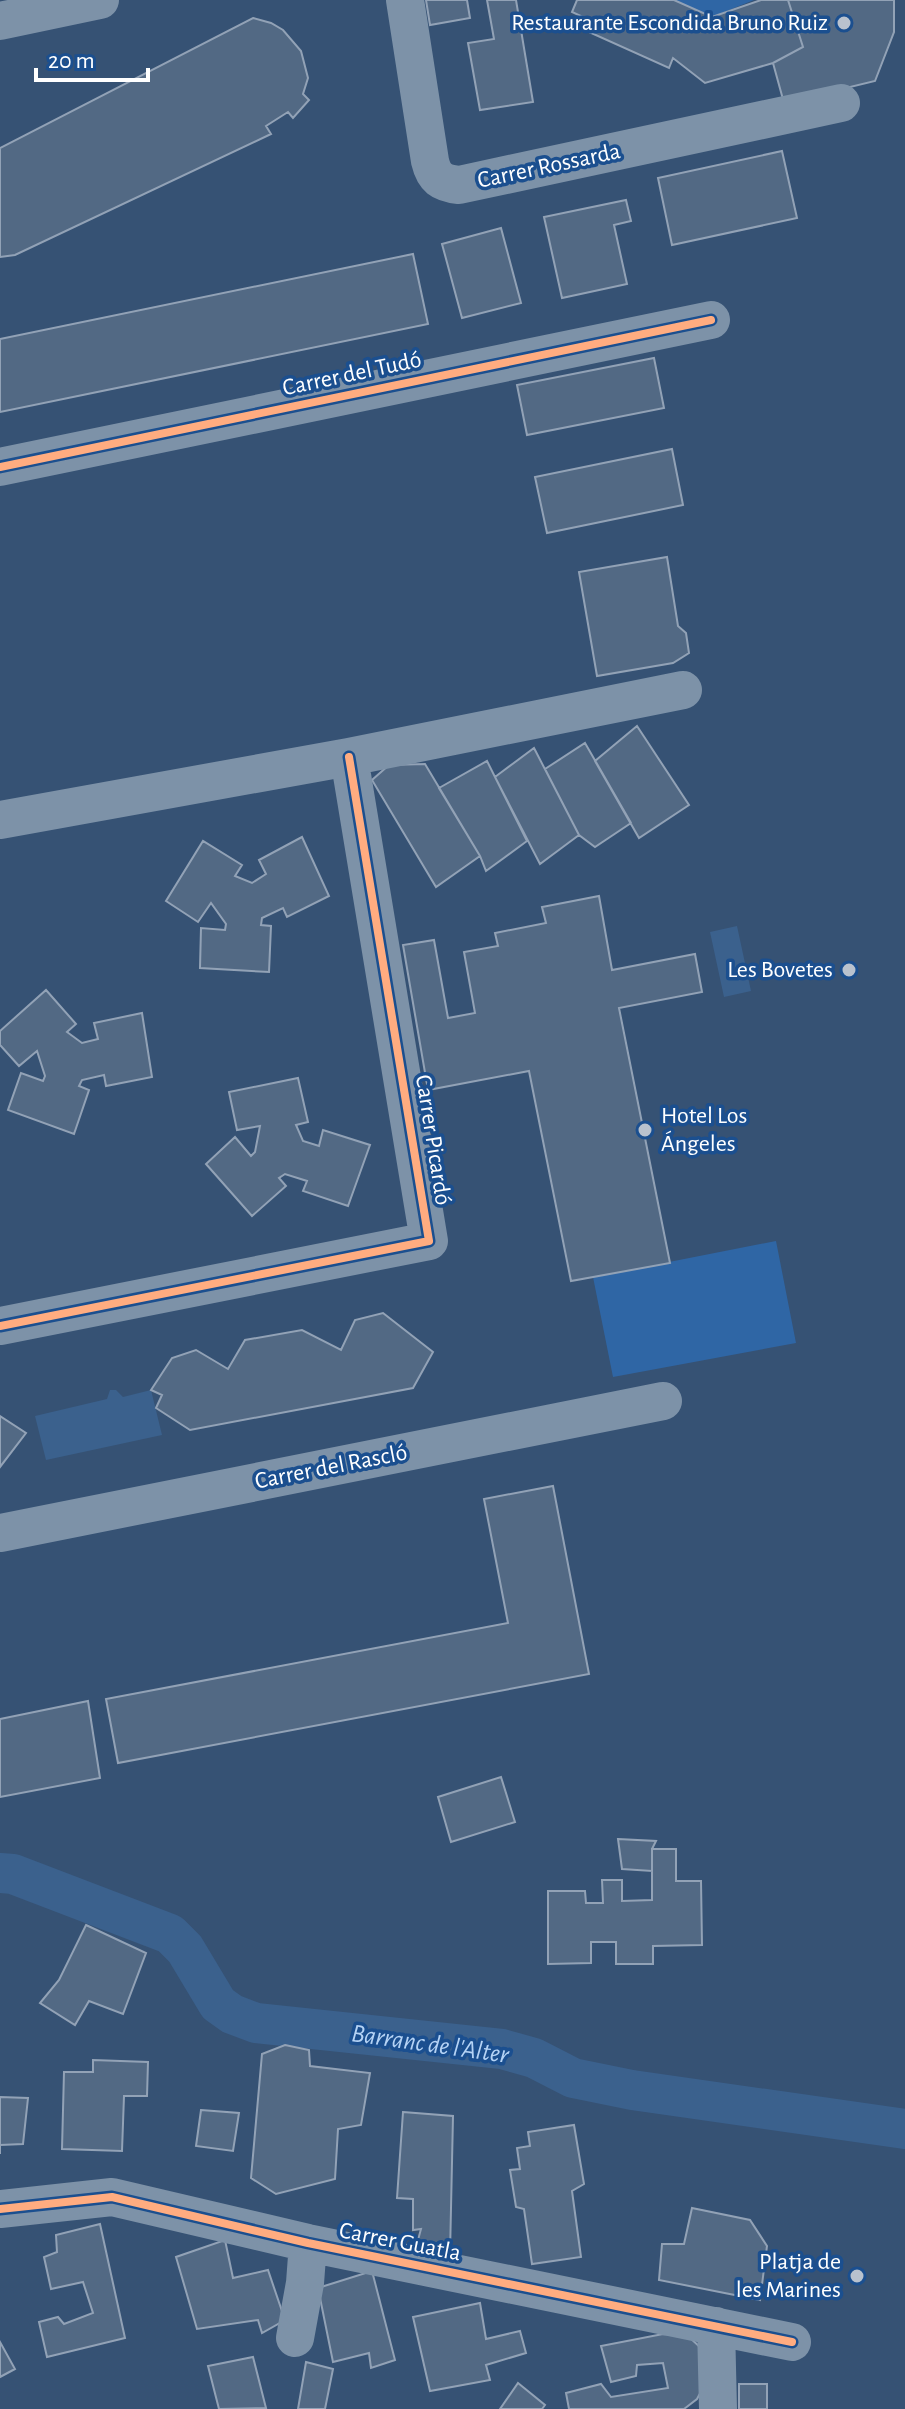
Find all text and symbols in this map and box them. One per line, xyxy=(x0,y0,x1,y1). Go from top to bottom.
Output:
place label: Restaurante Escondida Bruno Ruiz xyxy=(511,11,828,35)
marker: Restaurante Escondida Bruno Ruiz xyxy=(835,14,853,32)
scale bar xyxy=(36,32,148,82)
text: 20 m xyxy=(48,49,95,73)
street label: Carrer Rossarda xyxy=(475,139,623,193)
street label: Carrer del Tudó xyxy=(280,348,424,400)
place label: Les Bovetes xyxy=(727,958,833,982)
marker: Les Bovetes xyxy=(840,961,858,979)
street label: Carrer Picardó xyxy=(411,1073,455,1207)
place label: Hotel Los Ángeles xyxy=(661,1104,747,1156)
marker: Hotel Los Ángeles xyxy=(636,1121,654,1139)
street label: Carrer del Rascló xyxy=(253,1440,409,1494)
water label: Barranc de l'Alter xyxy=(350,2020,512,2068)
street label: Carrer Guatla xyxy=(337,2218,463,2266)
place label: Platja de les Marines xyxy=(736,2250,841,2302)
marker: Platja de les Marines xyxy=(848,2267,866,2285)

